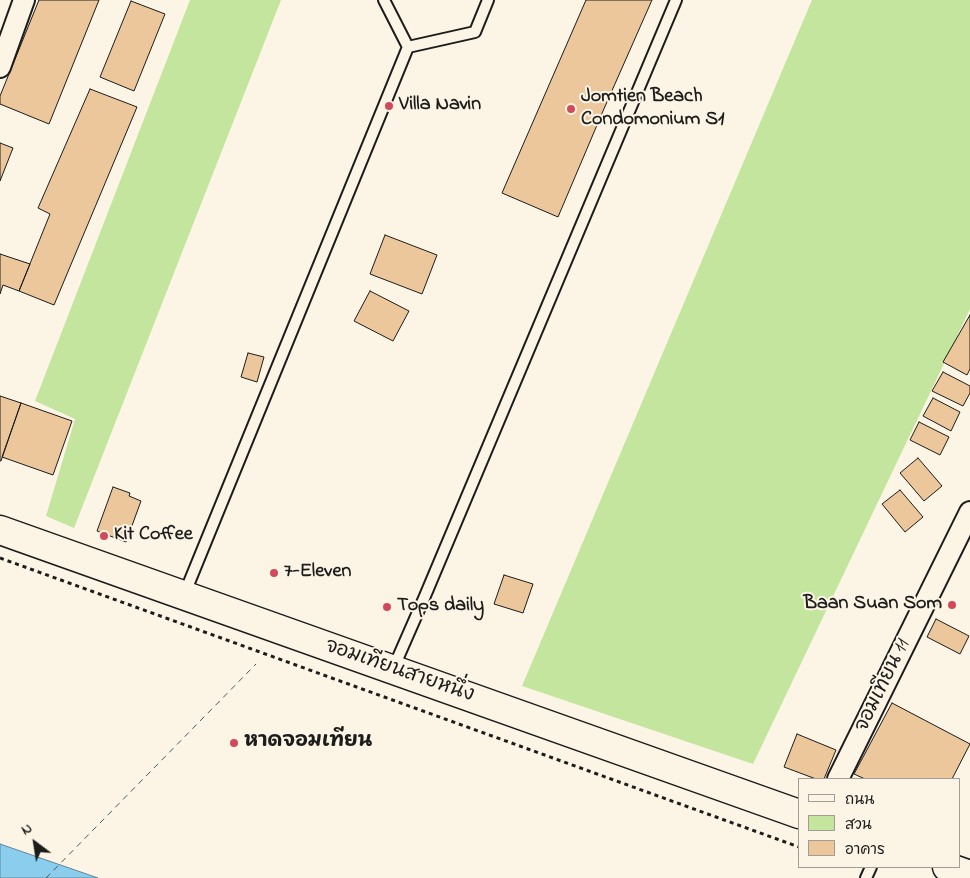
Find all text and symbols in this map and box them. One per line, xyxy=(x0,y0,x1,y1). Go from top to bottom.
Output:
place label: Jomtien Beach Condomonium S1 xyxy=(581,86,724,133)
place label: Villa Navin xyxy=(399,94,481,118)
marker: Villa Navin xyxy=(383,100,395,112)
marker: Jomtien Beach Condomonium S1 xyxy=(565,103,577,115)
place label: Kit Coffee xyxy=(114,524,193,548)
marker: Kit Coffee xyxy=(98,530,110,542)
place label: 7-Eleven xyxy=(284,561,351,585)
marker: 7-Eleven xyxy=(268,567,280,579)
place label: Baan Suan Som xyxy=(803,593,942,617)
place label: Tops daily xyxy=(397,595,484,619)
marker: Baan Suan Som xyxy=(946,599,958,611)
marker: Tops daily xyxy=(381,601,393,613)
street label: จอมเทียนสายหนึ่ง xyxy=(321,635,477,709)
street label: จอมเทียน 11 xyxy=(851,635,917,737)
place label: หาดจอมเทียน xyxy=(244,731,372,755)
marker: หาดจอมเทียน xyxy=(228,737,240,749)
legend xyxy=(798,778,960,868)
text: ถนน xyxy=(845,789,874,811)
text: สวน xyxy=(845,814,872,836)
north arrow xyxy=(10,818,60,868)
text: N xyxy=(18,818,36,841)
text: อาคาร xyxy=(845,839,885,861)

